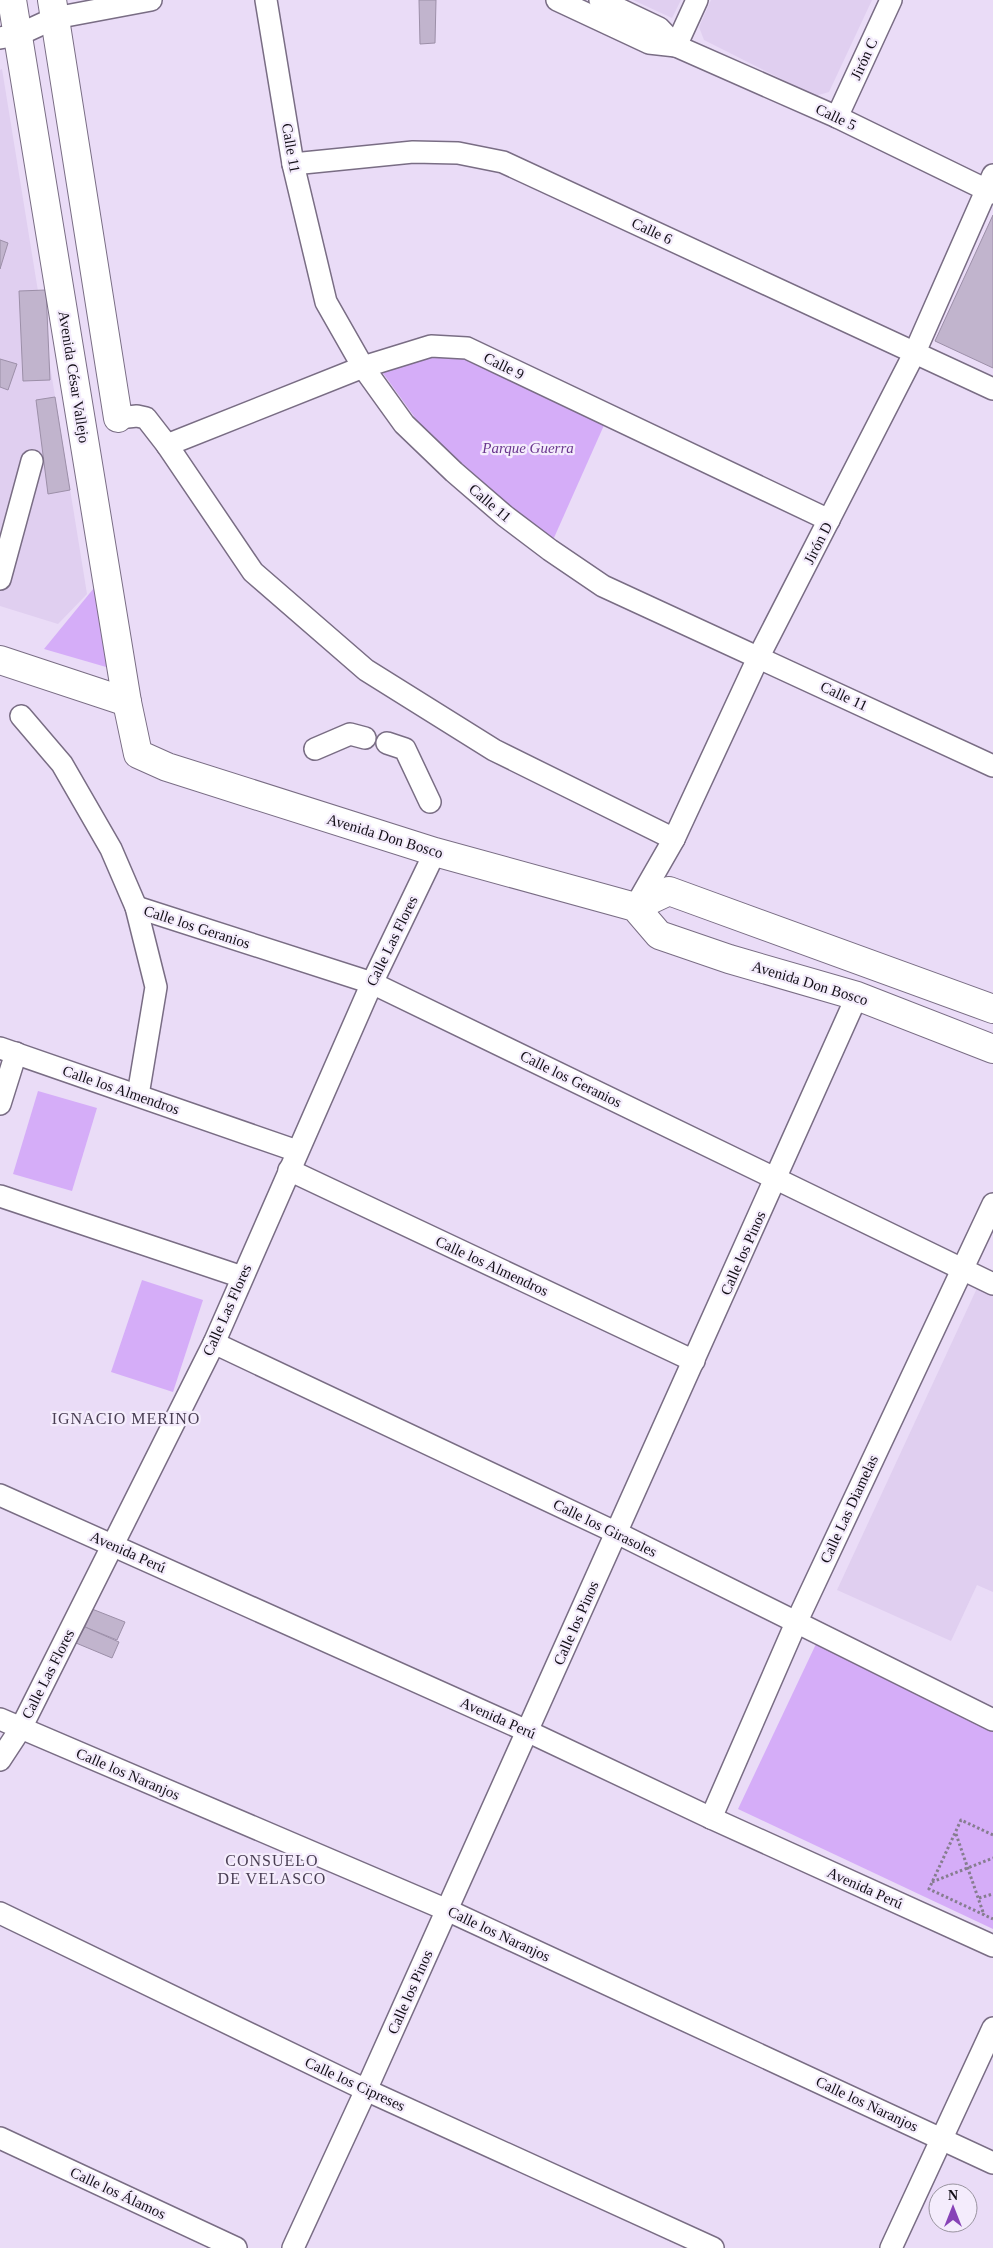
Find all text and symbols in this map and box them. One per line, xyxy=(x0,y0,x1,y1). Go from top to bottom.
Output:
street label: Jirón C xyxy=(848,36,880,82)
street label: Calle 5 xyxy=(813,101,859,133)
street label: Calle 11 xyxy=(279,122,303,174)
street label: Calle 6 xyxy=(629,215,675,248)
street label: Avenida César Vallejo xyxy=(56,310,92,444)
street label: Calle 9 xyxy=(481,349,527,383)
park label: Parque Guerra xyxy=(481,440,574,456)
street label: Calle 11 xyxy=(466,481,514,525)
street label: Jirón D xyxy=(801,519,835,566)
street label: Calle 11 xyxy=(818,678,870,714)
street label: Avenida Don Bosco xyxy=(325,811,445,861)
street label: Calle Las Flores xyxy=(363,893,421,989)
street label: Calle los Geranios xyxy=(142,902,252,952)
street label: Avenida Don Bosco xyxy=(750,958,870,1008)
street label: Calle los Geranios xyxy=(518,1048,624,1111)
street label: Calle los Almendros xyxy=(60,1062,182,1118)
street label: Calle los Pinos xyxy=(717,1208,769,1297)
street label: Calle los Almendros xyxy=(433,1233,551,1299)
street label: Calle Las Flores xyxy=(200,1262,254,1358)
district label: IGNACIO MERINO xyxy=(52,1410,200,1427)
street label: Calle Las Diamelas xyxy=(817,1452,881,1566)
street label: Calle los Girasoles xyxy=(551,1496,660,1560)
street label: Avenida Perú xyxy=(88,1528,169,1576)
street label: Calle los Pinos xyxy=(550,1578,602,1667)
street label: Calle Las Flores xyxy=(19,1626,78,1721)
street label: Avenida Perú xyxy=(458,1694,539,1742)
street label: Calle los Naranjos xyxy=(74,1745,182,1803)
district label: CONSUELO DE VELASCO xyxy=(218,1852,326,1887)
street label: Avenida Perú xyxy=(825,1864,906,1912)
street label: Calle los Naranjos xyxy=(445,1903,553,1965)
street label: Calle los Pinos xyxy=(384,1947,436,2036)
street label: Calle los Cipreses xyxy=(303,2054,408,2114)
street label: Calle los Naranjos xyxy=(813,2073,921,2135)
street label: Calle los Álamos xyxy=(68,2164,168,2222)
north arrow xyxy=(928,2183,978,2233)
text: N xyxy=(948,2188,958,2203)

